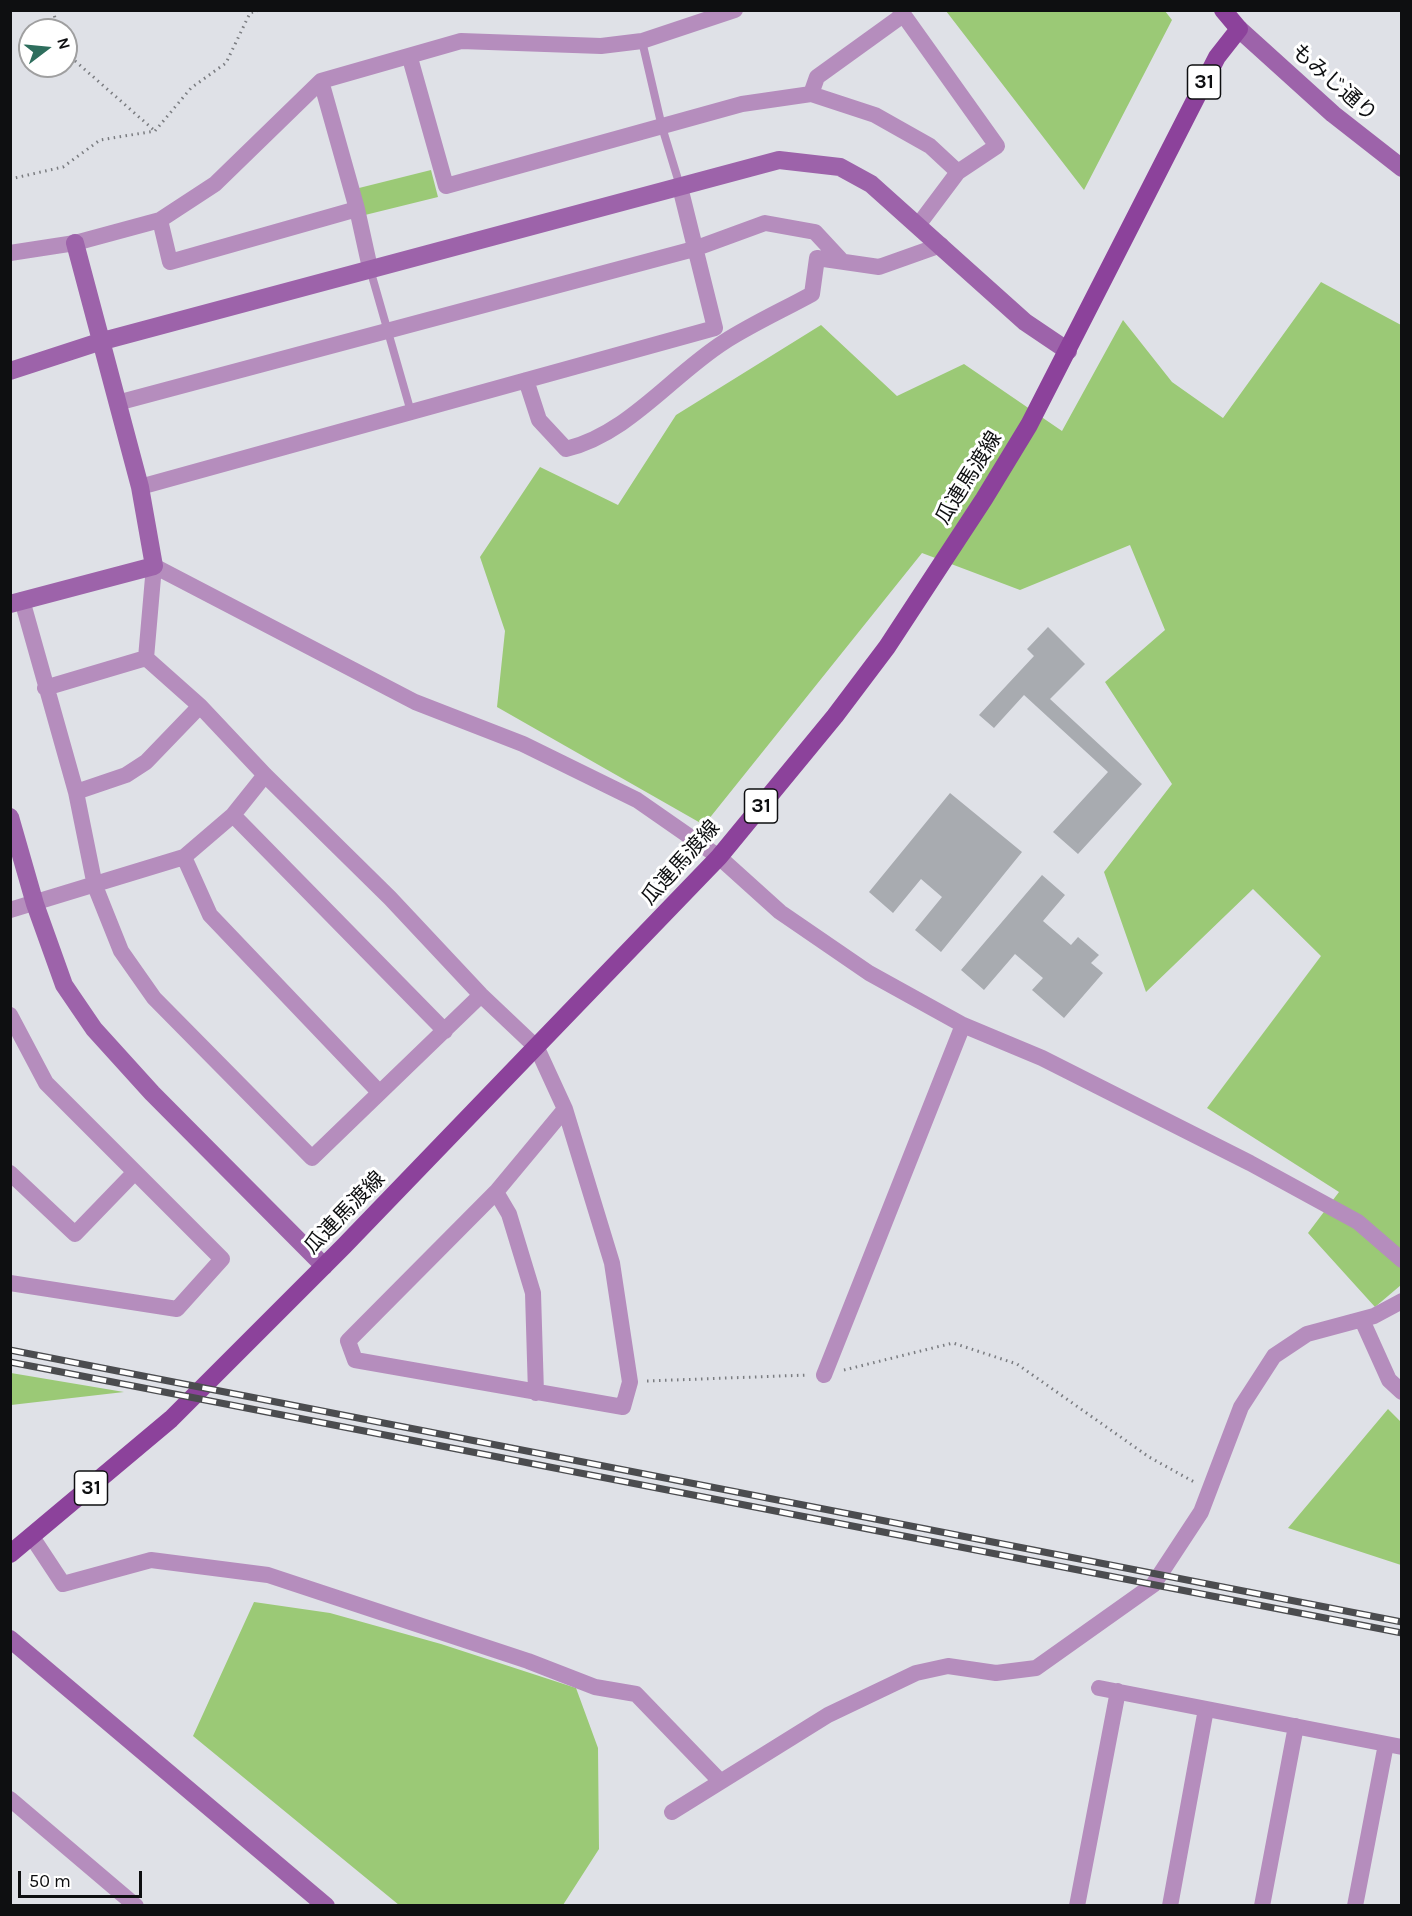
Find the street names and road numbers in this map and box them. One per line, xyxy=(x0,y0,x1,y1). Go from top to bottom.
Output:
street label: もみじ通り xyxy=(1286,39,1382,127)
road number: 31 xyxy=(1188,65,1220,99)
street label: 瓜連馬渡線 xyxy=(930,427,1008,529)
road number: 31 xyxy=(744,789,777,823)
street label: 瓜連馬渡線 xyxy=(637,816,725,910)
street label: 瓜連馬渡線 xyxy=(299,1166,391,1260)
road number: 31 xyxy=(74,1471,107,1505)

